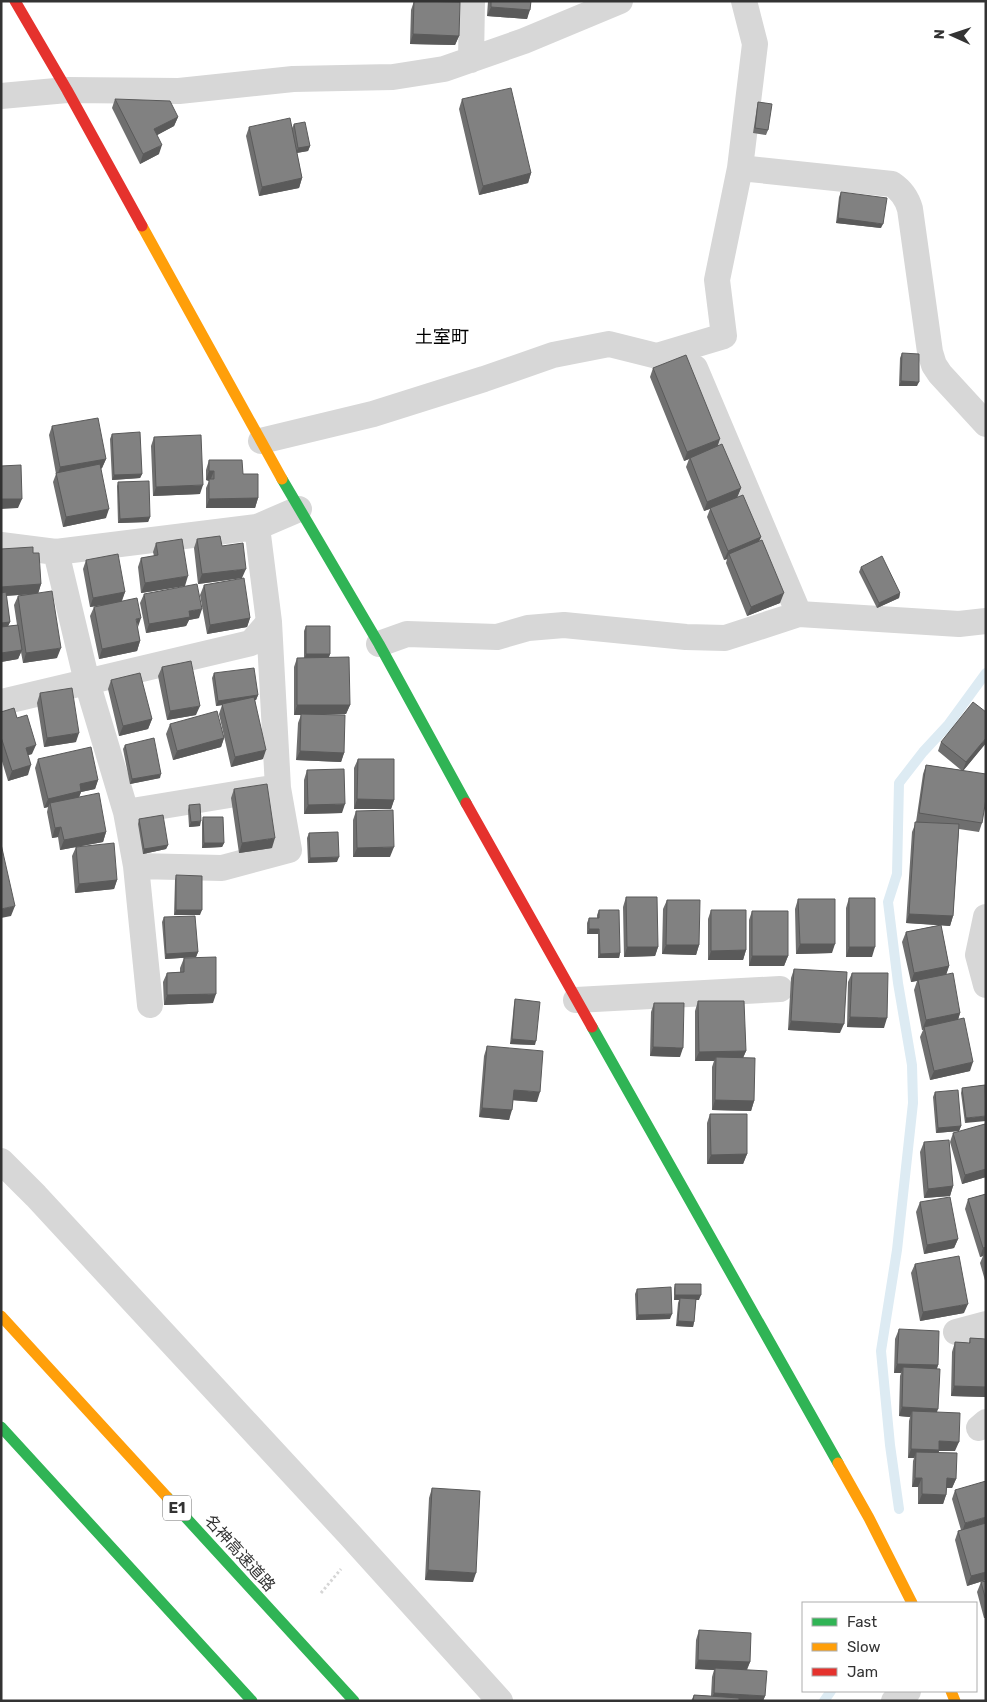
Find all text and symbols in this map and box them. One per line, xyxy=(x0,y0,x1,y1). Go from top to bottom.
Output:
north arrow xyxy=(927,10,977,60)
text: N xyxy=(931,29,948,40)
district label: 土室町 xyxy=(415,326,469,348)
road number: E1 xyxy=(163,1496,191,1520)
street label: 名神高速道路 xyxy=(201,1511,279,1595)
legend xyxy=(802,1602,977,1692)
text: Fast xyxy=(847,1613,877,1631)
text: Slow xyxy=(847,1638,880,1656)
text: Jam xyxy=(847,1663,878,1681)

